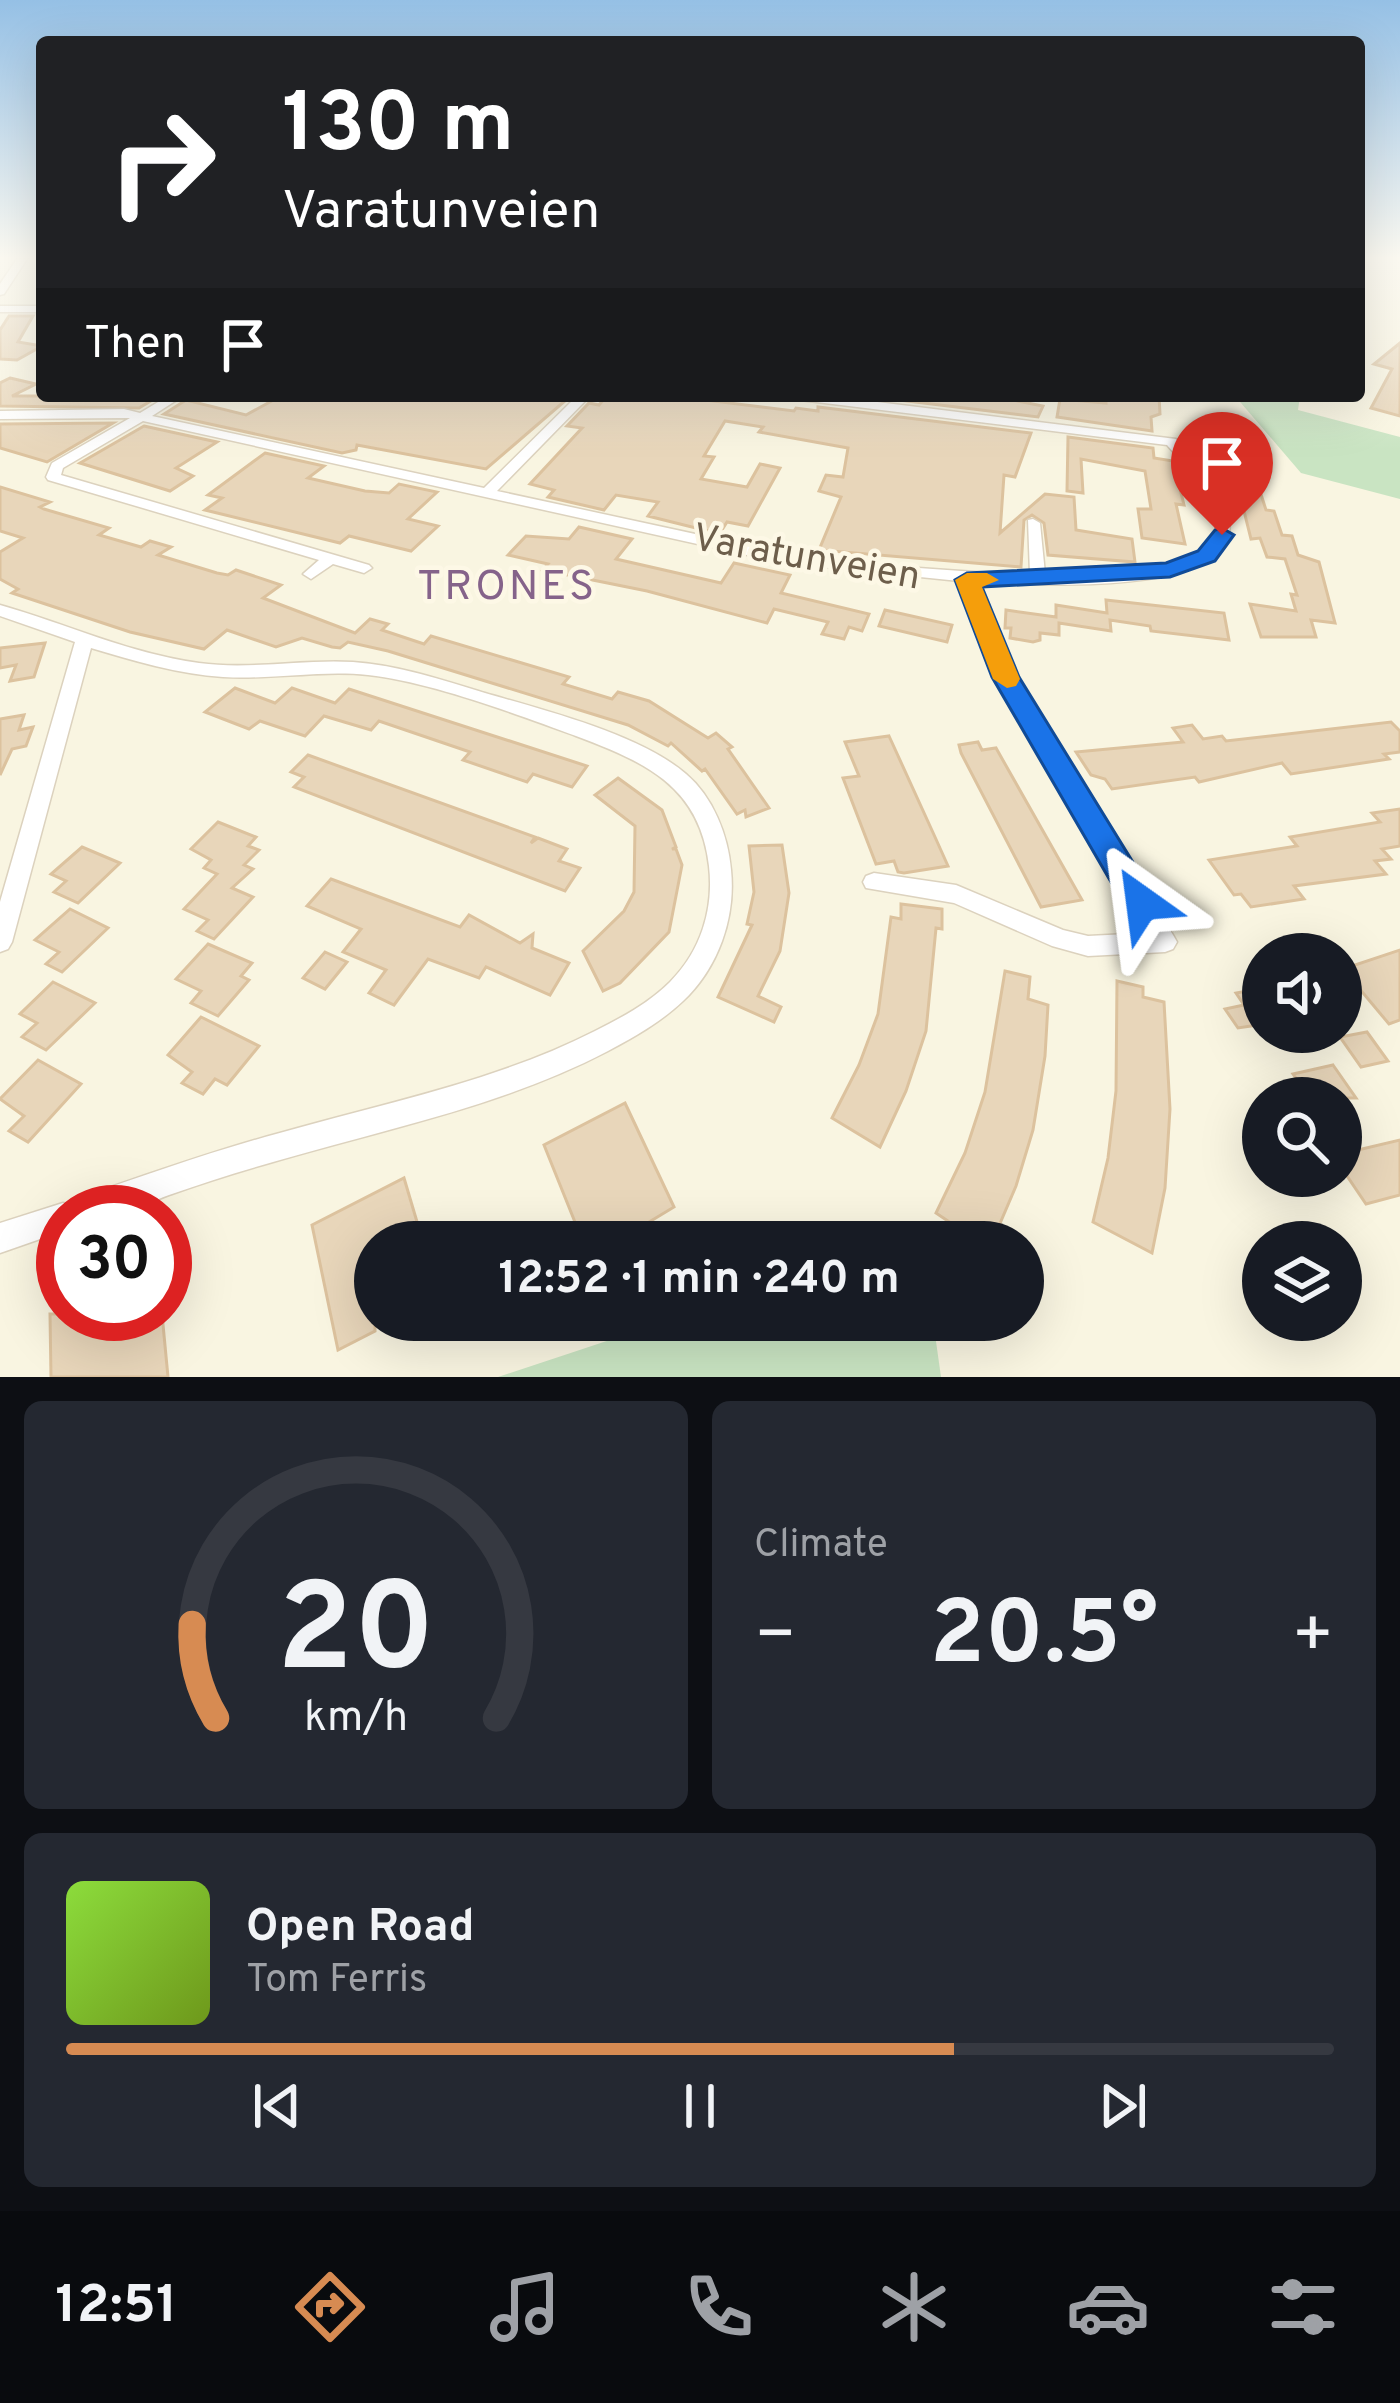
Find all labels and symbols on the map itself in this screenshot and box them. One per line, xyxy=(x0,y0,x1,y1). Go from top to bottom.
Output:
pin xyxy=(1171,412,1273,535)
street label: Varatunveien xyxy=(689,515,924,604)
district label: TRONES xyxy=(417,562,597,615)
position arrow xyxy=(1079,840,1205,966)
speed limit sign: 30 xyxy=(36,1185,192,1341)

